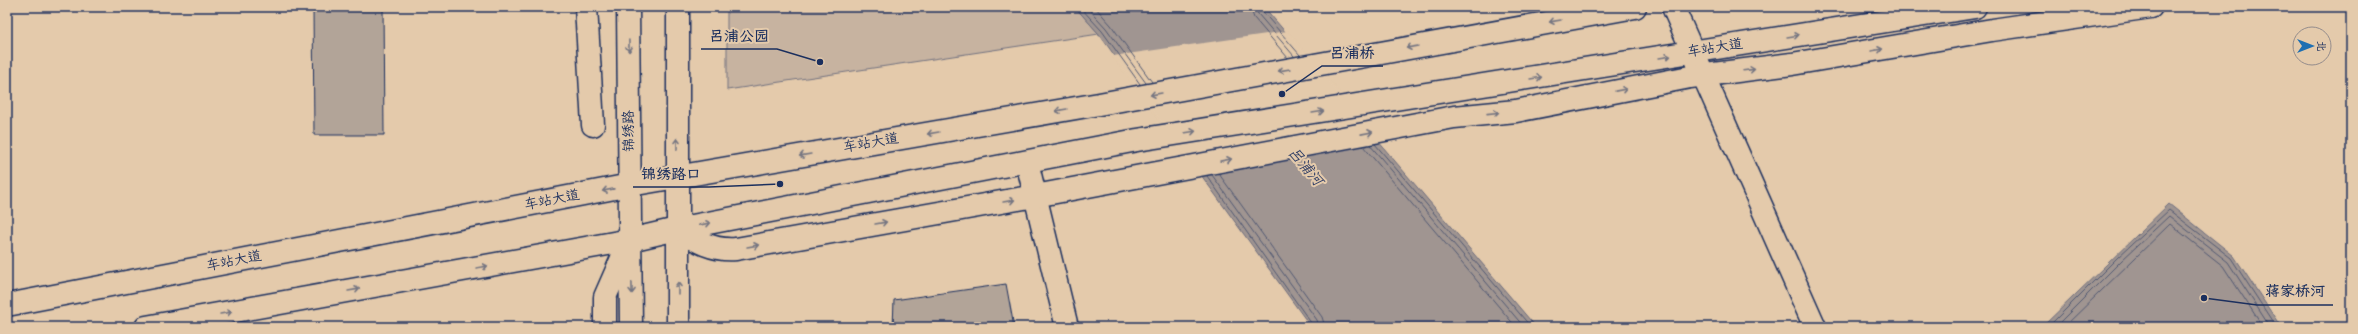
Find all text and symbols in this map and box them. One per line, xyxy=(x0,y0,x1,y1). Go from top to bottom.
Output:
one-way arrow xyxy=(1549,18,1562,26)
callout: 吕浦公园 xyxy=(701,22,777,49)
text: 吕浦公园 xyxy=(709,25,769,49)
north arrow xyxy=(2292,26,2332,66)
one-way arrow xyxy=(1786,31,1799,39)
street label: 车站大道 xyxy=(1686,33,1744,63)
one-way arrow xyxy=(625,39,633,52)
callout: 吕浦桥 xyxy=(1322,39,1383,66)
text: 北 xyxy=(2312,41,2330,52)
text: 吕浦桥 xyxy=(1329,42,1375,66)
one-way arrow xyxy=(1405,43,1418,51)
one-way arrow xyxy=(1870,45,1883,53)
one-way arrow xyxy=(1658,52,1671,60)
one-way arrow xyxy=(1742,66,1755,74)
one-way arrow xyxy=(1277,67,1290,75)
one-way arrow xyxy=(1529,74,1542,82)
one-way arrow xyxy=(1614,86,1627,94)
one-way arrow xyxy=(1150,90,1163,98)
one-way arrow xyxy=(1055,107,1068,115)
one-way arrow xyxy=(1311,108,1324,116)
one-way arrow xyxy=(1486,109,1499,117)
street label: 锦绣路 xyxy=(618,110,640,152)
street label: 车站大道 xyxy=(842,127,900,159)
one-way arrow xyxy=(1183,128,1196,136)
one-way arrow xyxy=(927,129,940,137)
one-way arrow xyxy=(1360,129,1373,137)
one-way arrow xyxy=(673,138,681,151)
water label: 吕浦河 xyxy=(1281,142,1331,194)
one-way arrow xyxy=(799,151,812,159)
one-way arrow xyxy=(1219,156,1232,164)
callout: 锦绣路口 xyxy=(633,160,709,187)
text: 锦绣路口 xyxy=(641,163,701,187)
street label: 车站大道 xyxy=(522,184,582,216)
one-way arrow xyxy=(602,186,615,194)
one-way arrow xyxy=(1002,196,1015,204)
one-way arrow xyxy=(699,219,712,227)
one-way arrow xyxy=(874,219,887,227)
one-way arrow xyxy=(746,241,759,249)
street label: 车站大道 xyxy=(204,245,264,277)
one-way arrow xyxy=(475,263,488,271)
callout: 蒋家桥河 xyxy=(2257,278,2333,305)
text: 蒋家桥河 xyxy=(2265,280,2325,304)
one-way arrow xyxy=(628,281,636,294)
one-way arrow xyxy=(674,282,682,295)
one-way arrow xyxy=(347,286,360,294)
one-way arrow xyxy=(219,308,232,316)

